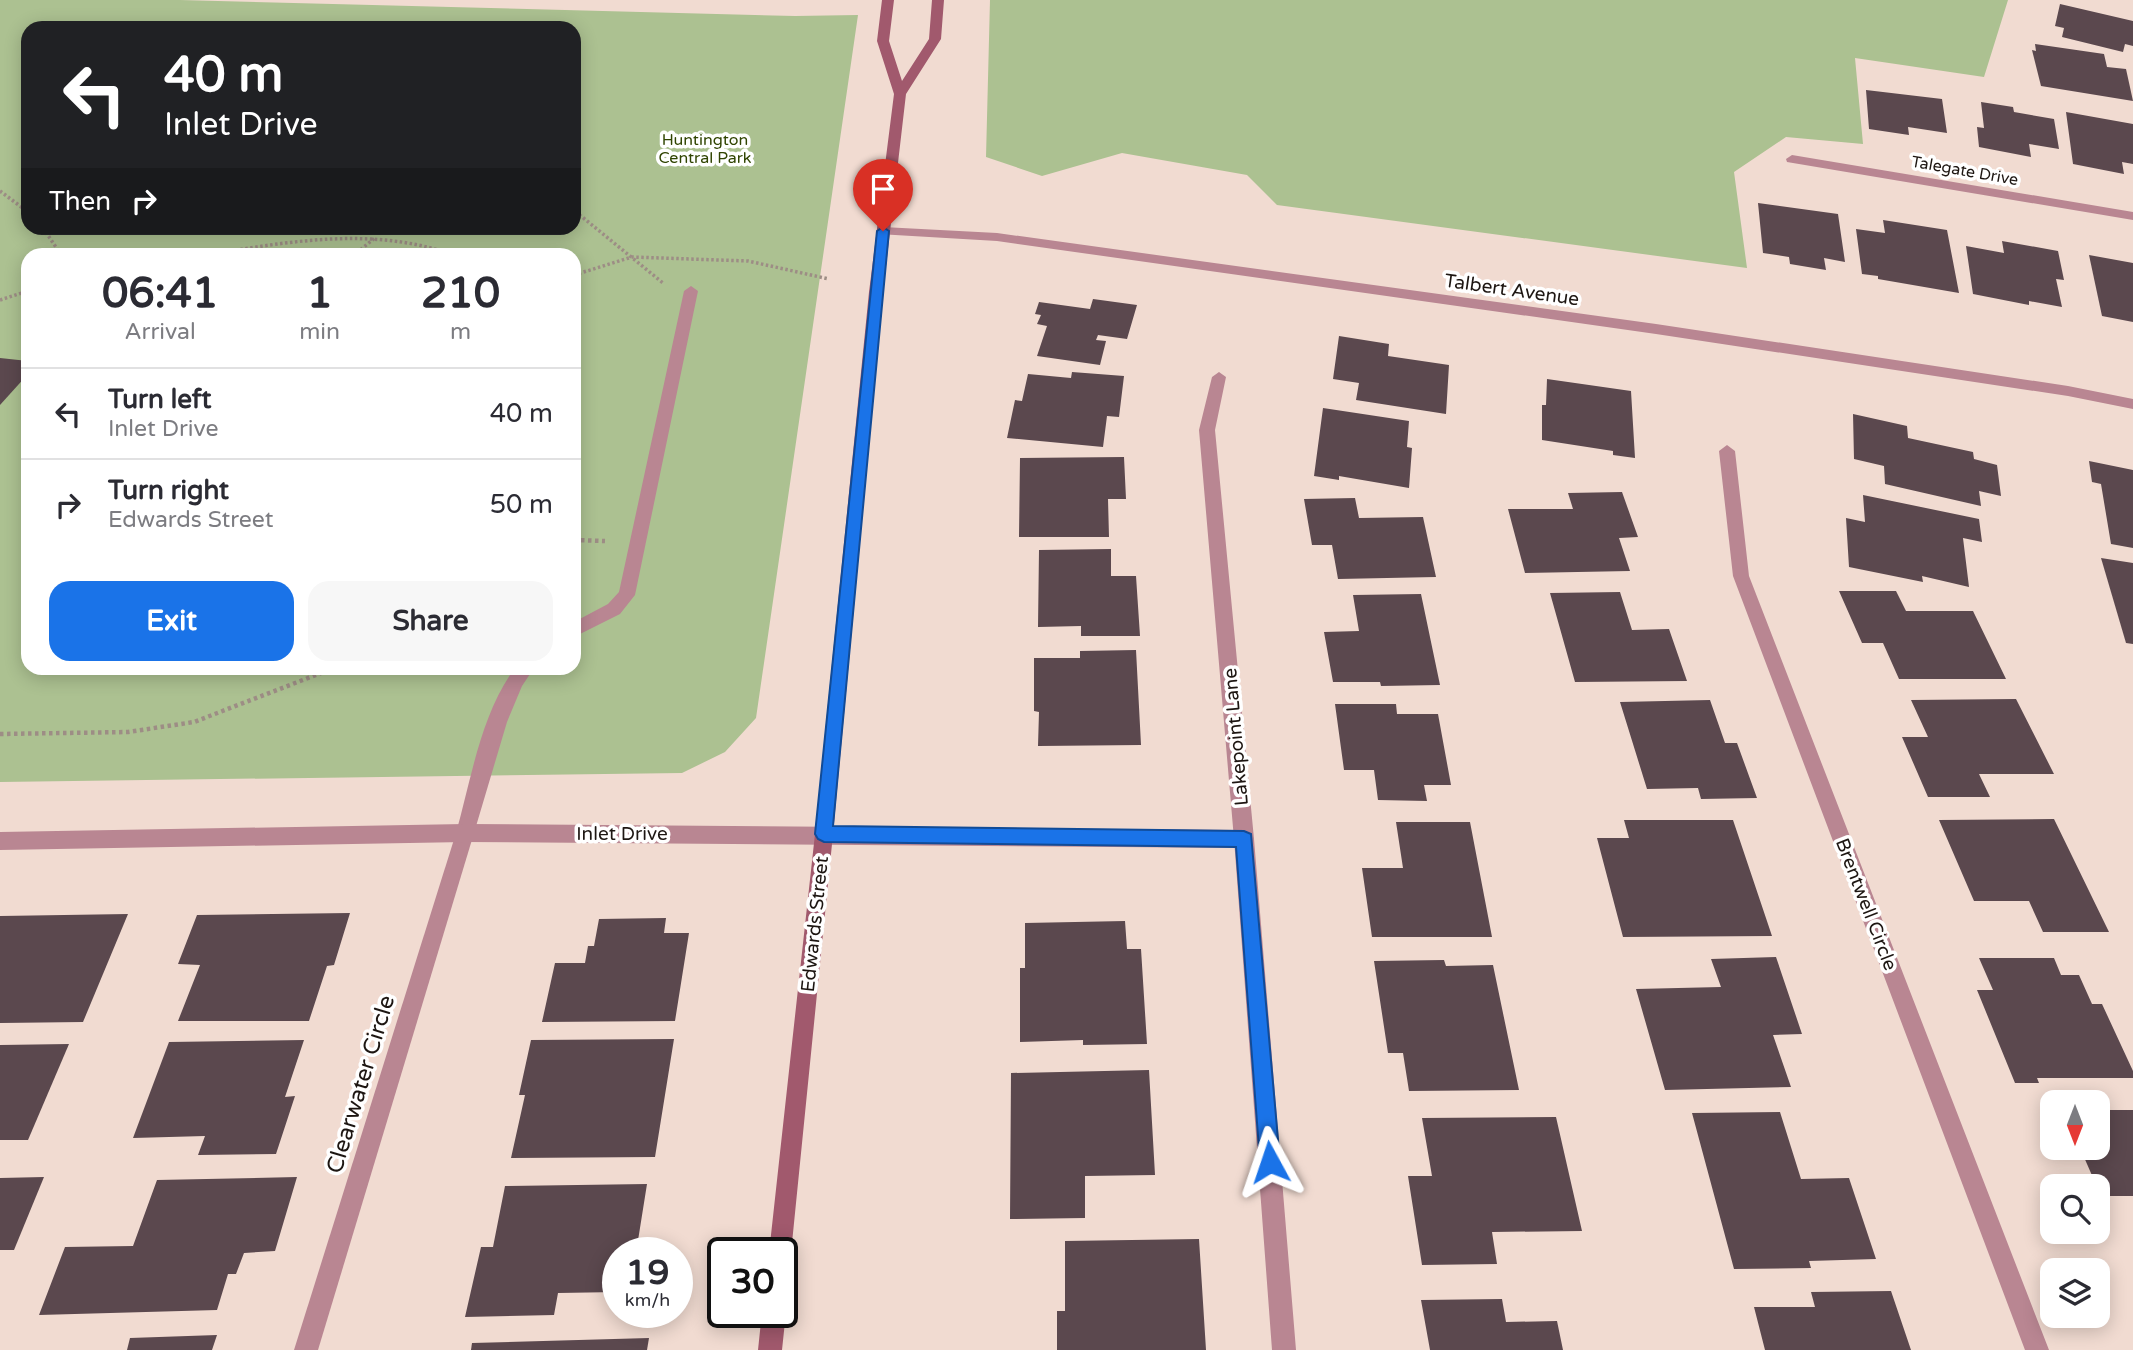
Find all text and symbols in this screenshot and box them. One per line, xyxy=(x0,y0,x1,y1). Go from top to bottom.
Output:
text: 40 m xyxy=(164,46,283,105)
icon: left xyxy=(49,49,140,140)
text: Inlet Drive xyxy=(164,106,318,144)
park label: Huntington Central Park xyxy=(658,130,752,168)
street label: Talegate Drive xyxy=(1910,152,2020,190)
pin xyxy=(853,159,913,231)
icon: arrive xyxy=(864,170,902,208)
icon: right xyxy=(125,182,163,220)
text: Then xyxy=(49,186,111,217)
text: 06:41 xyxy=(102,268,218,319)
text: 1 xyxy=(306,268,333,319)
text: 210 xyxy=(421,268,500,319)
street label: Talbert Avenue xyxy=(1443,270,1581,310)
text: Arrival xyxy=(125,318,196,346)
text: min xyxy=(299,318,340,346)
text: m xyxy=(450,318,471,346)
text: Turn left xyxy=(108,384,211,415)
icon: left xyxy=(49,395,87,433)
text: 40 m xyxy=(490,398,553,429)
text: Inlet Drive xyxy=(108,415,219,443)
text: Turn right xyxy=(108,475,229,506)
icon: right xyxy=(49,486,87,524)
text: 50 m xyxy=(490,489,553,520)
text: Edwards Street xyxy=(108,506,274,534)
button: Exit xyxy=(49,581,294,661)
button: Share xyxy=(308,581,553,661)
street label: Lakepoint Lane xyxy=(1219,667,1253,807)
street label: Inlet Drive xyxy=(576,823,668,845)
street label: Brentwell Circle xyxy=(1831,835,1901,974)
street label: Edwards Street xyxy=(797,855,833,993)
street label: Clearwater Circle xyxy=(321,992,401,1177)
north arrow xyxy=(2040,1090,2110,1160)
map controls xyxy=(2040,1090,2110,1328)
position arrow xyxy=(1233,1125,1307,1199)
button: search xyxy=(2040,1174,2110,1244)
speed limit sign: 30 xyxy=(707,1237,798,1328)
text: 19 xyxy=(626,1252,669,1294)
button: layers xyxy=(2040,1258,2110,1328)
text: km/h xyxy=(625,1289,670,1311)

